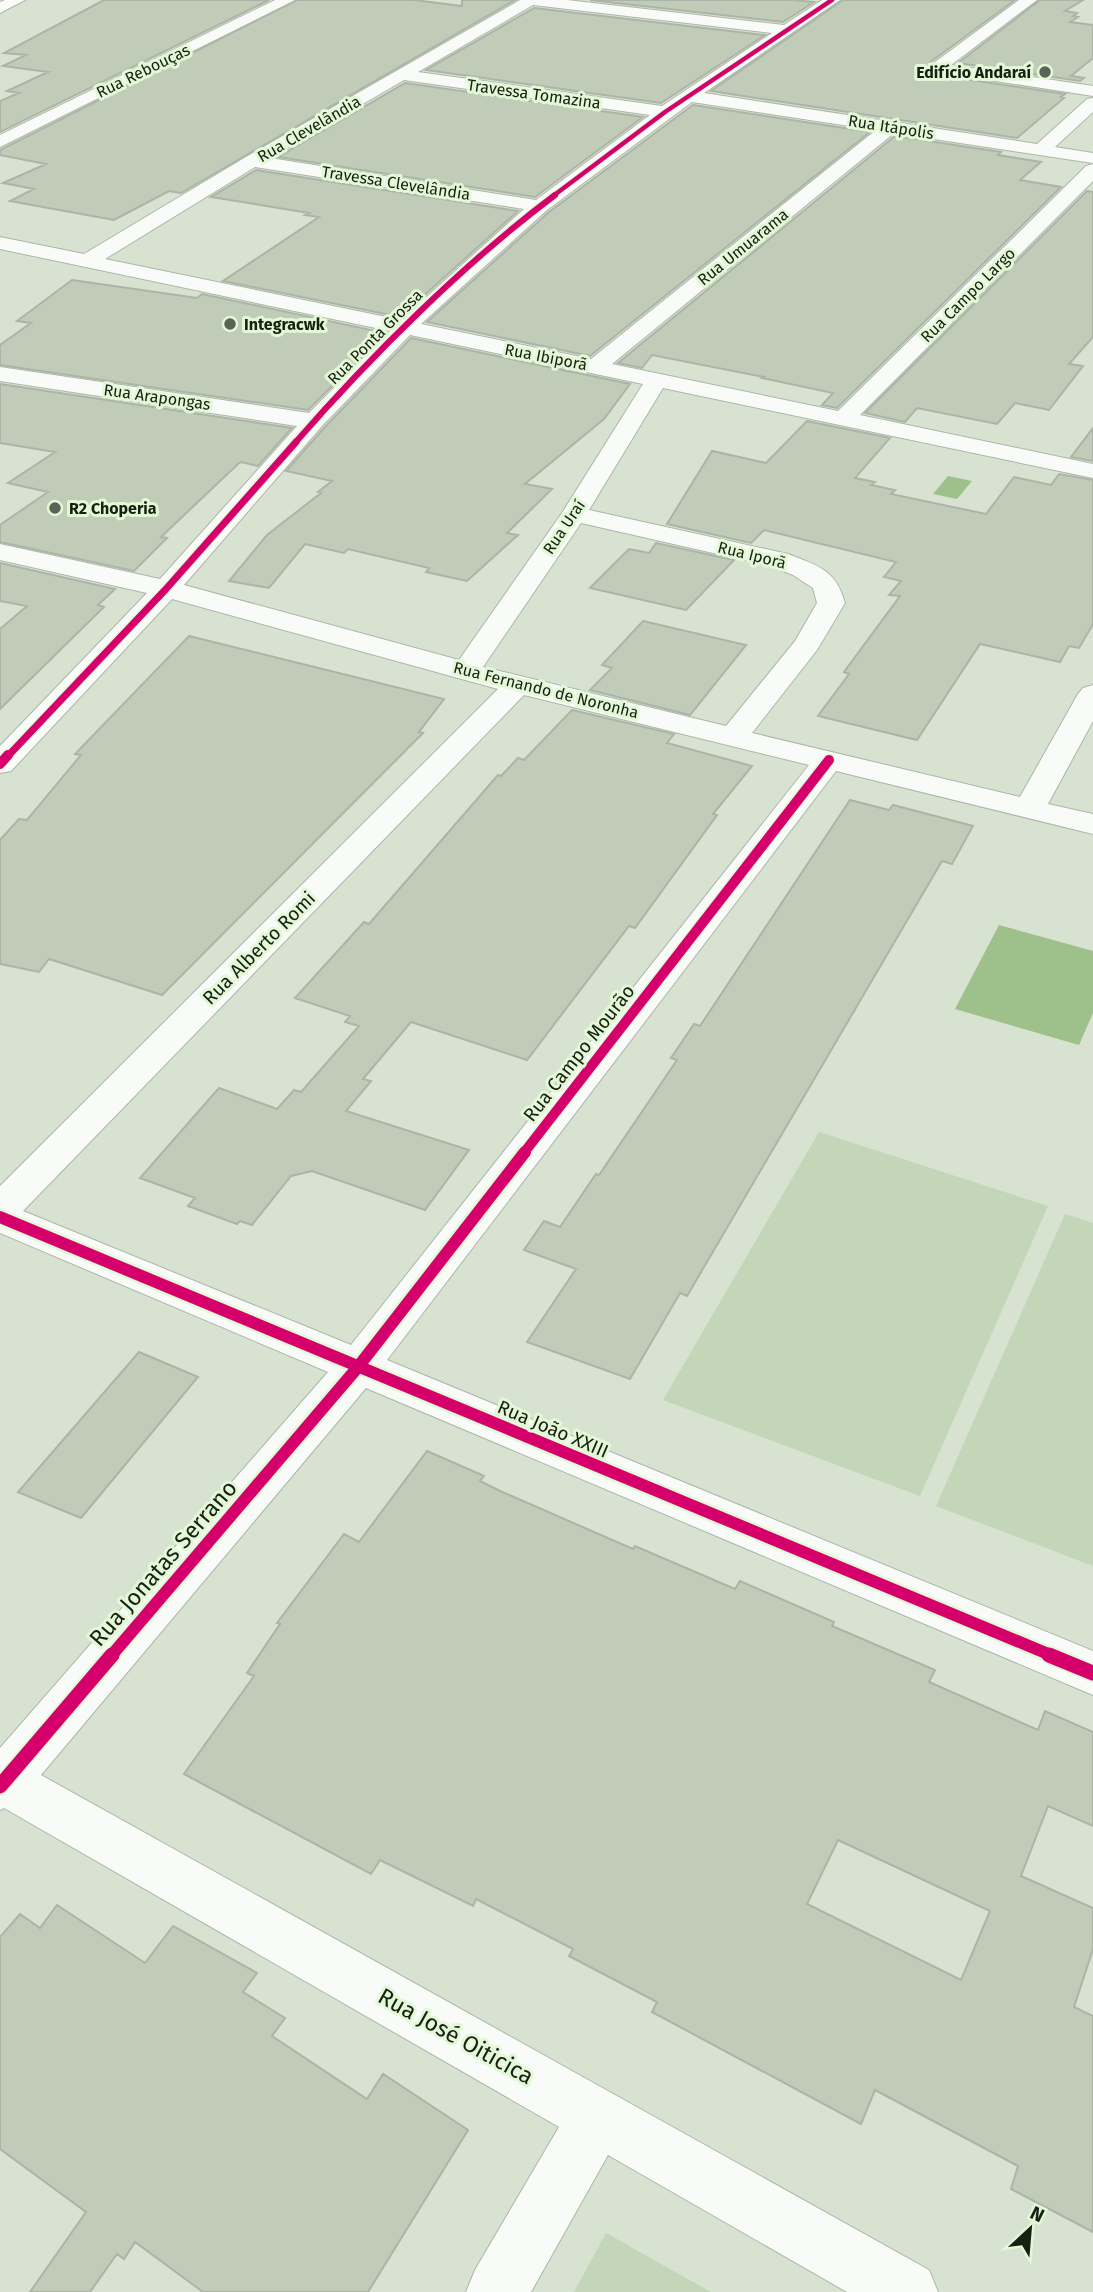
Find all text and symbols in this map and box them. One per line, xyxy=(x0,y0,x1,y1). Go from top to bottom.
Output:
street label: Rua Rebouças xyxy=(93,40,193,103)
place label: Edifício Andaraí xyxy=(916,63,1031,82)
marker: Edifício Andaraí xyxy=(1037,64,1053,80)
street label: Travessa Tomazina xyxy=(466,75,602,113)
street label: Rua Clevelândia xyxy=(254,92,364,166)
street label: Rua Itápolis xyxy=(847,111,935,143)
street label: Travessa Clevelândia xyxy=(320,162,472,204)
street label: Rua Umuarama xyxy=(694,205,792,289)
street label: Rua Campo Largo xyxy=(917,244,1019,346)
street label: Rua Ponta Grossa xyxy=(324,286,426,388)
place label: Integracwk xyxy=(244,315,325,334)
marker: Integracwk xyxy=(222,316,238,332)
street label: Rua Ibiporã xyxy=(503,340,589,374)
street label: Rua Arapongas xyxy=(102,380,212,414)
street label: Rua Uraí xyxy=(539,496,589,558)
place label: R2 Choperia xyxy=(69,499,157,518)
marker: R2 Choperia xyxy=(47,500,63,516)
street label: Rua Iporã xyxy=(716,537,788,573)
street label: Rua Fernando de Noronha xyxy=(452,658,640,722)
street label: Rua Alberto Romi xyxy=(198,887,320,1009)
street label: Rua Campo Mourão xyxy=(518,980,640,1126)
street label: Rua João XXIII xyxy=(494,1395,612,1463)
street label: Rua Jonatas Serrano xyxy=(83,1474,243,1652)
street label: Rua José Oiticica xyxy=(373,1982,539,2090)
north arrow xyxy=(995,2194,1065,2264)
text: N xyxy=(1027,2201,1048,2227)

